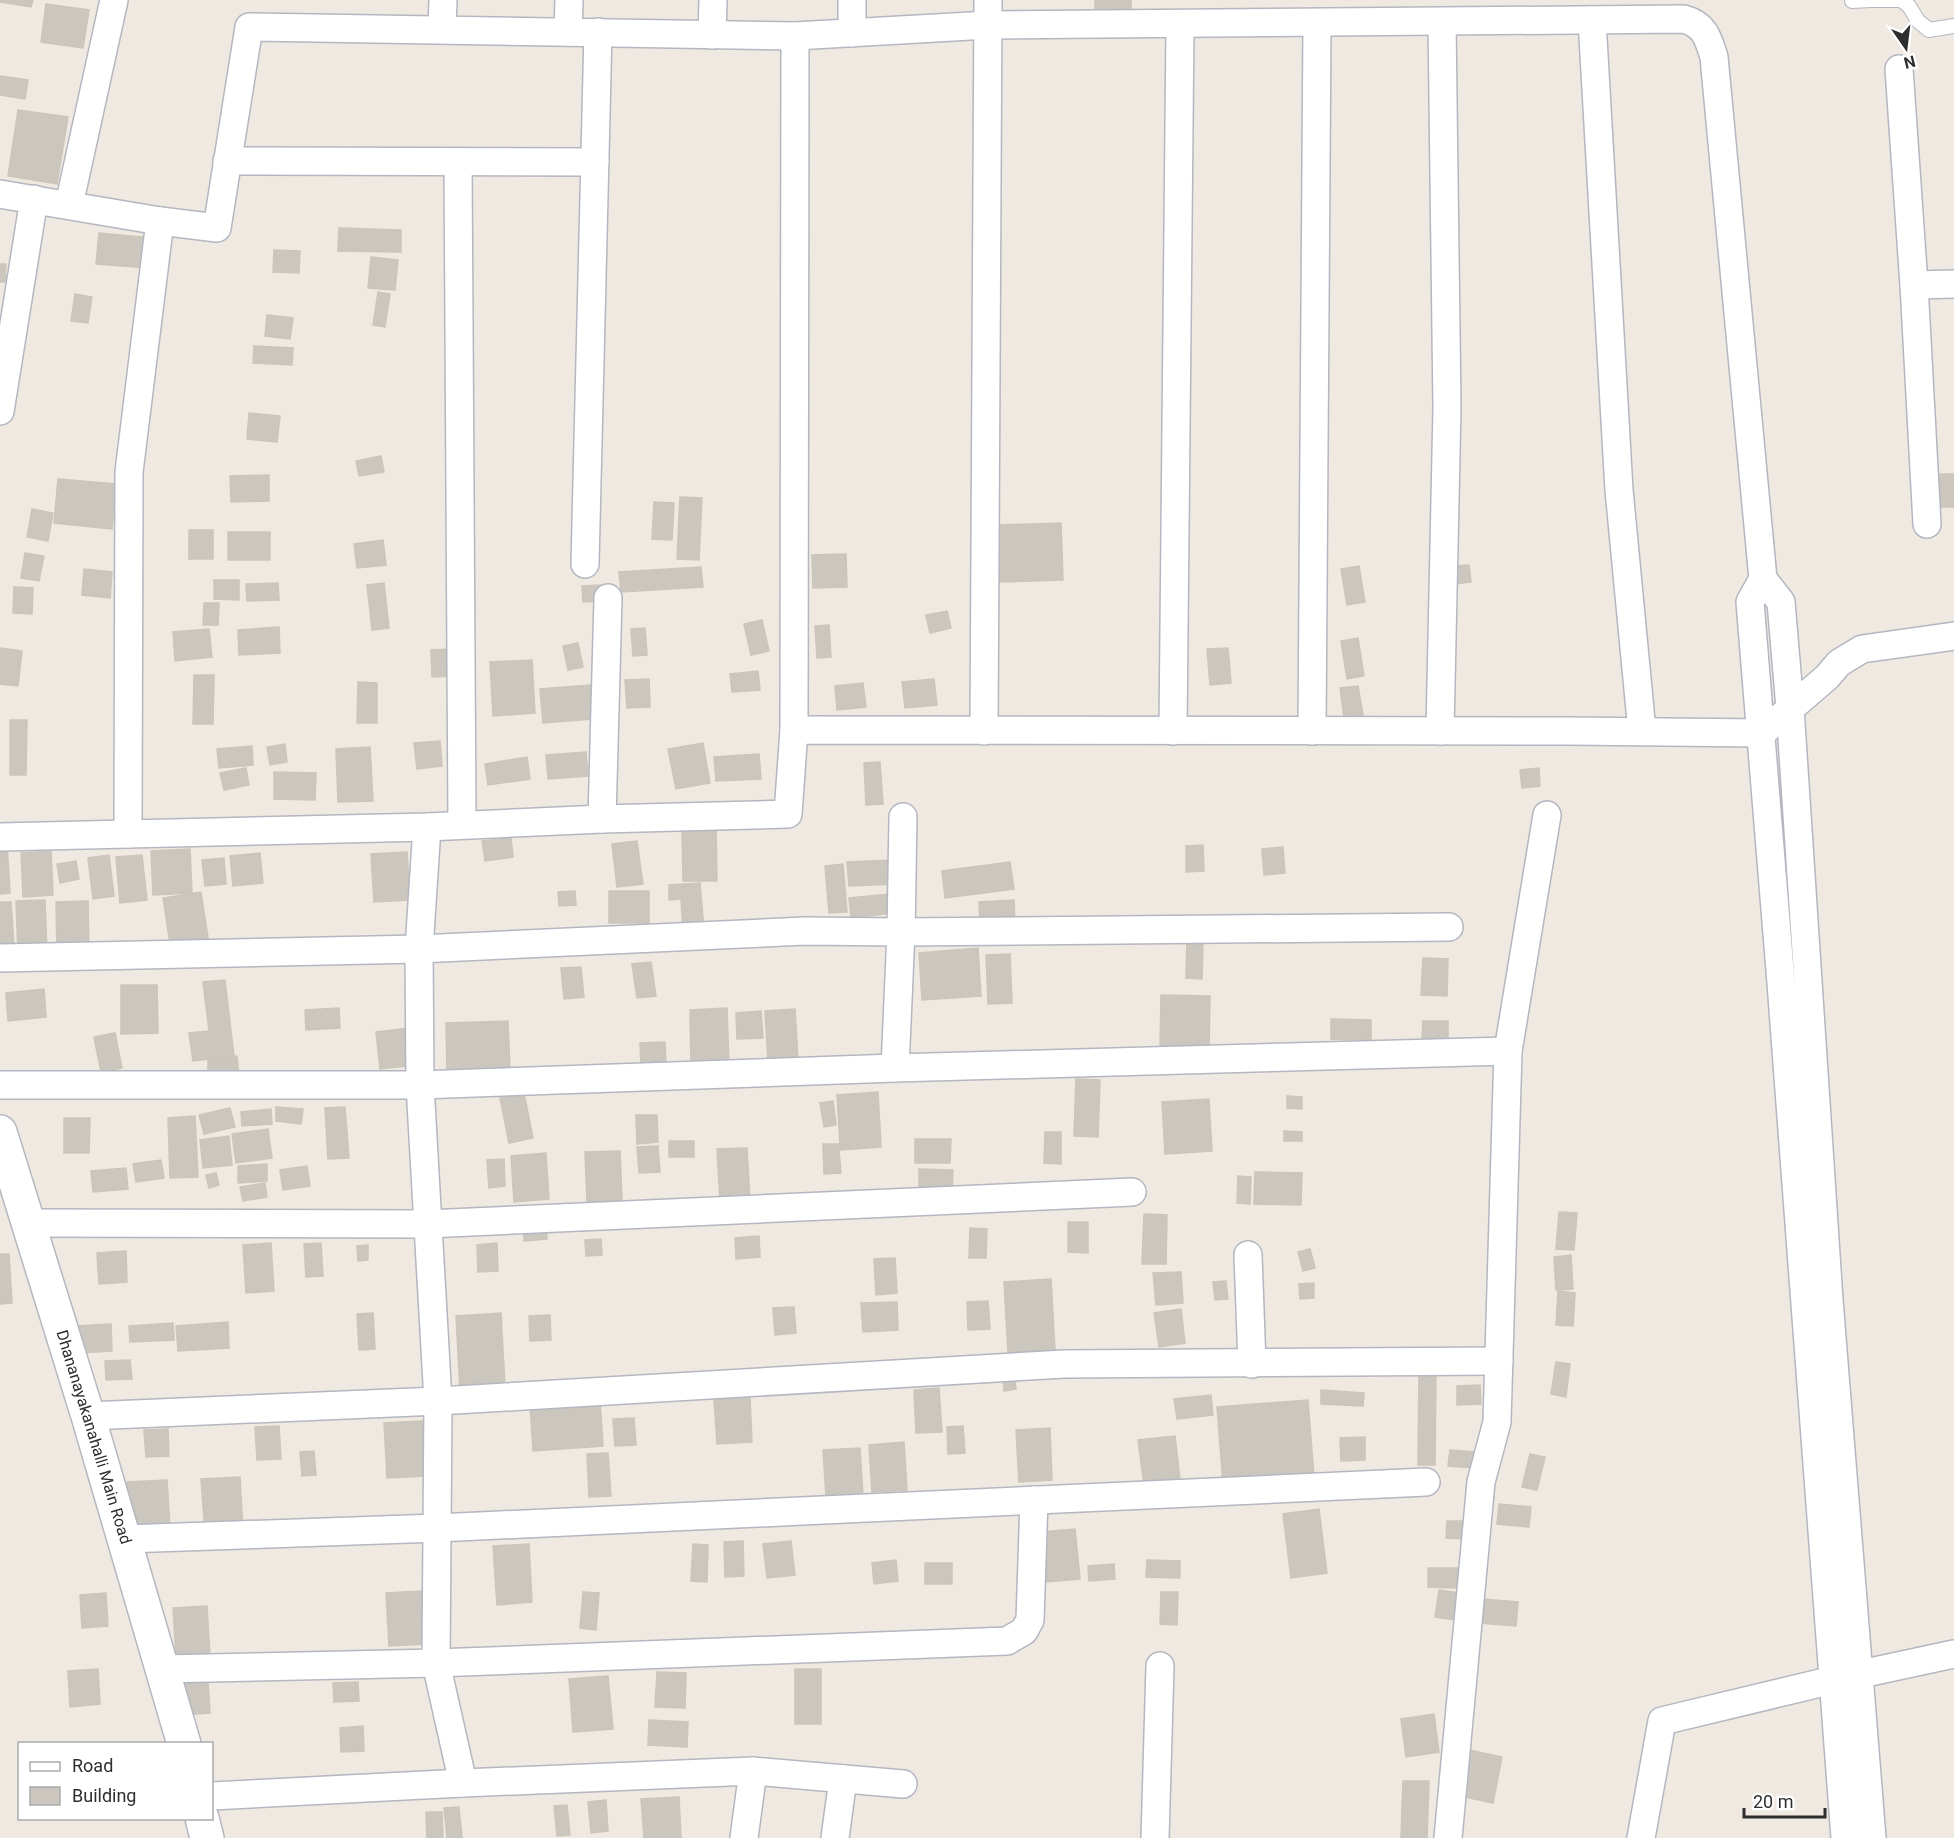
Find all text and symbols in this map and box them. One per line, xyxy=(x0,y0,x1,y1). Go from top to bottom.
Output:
north arrow xyxy=(1876,18,1936,78)
text: N xyxy=(1902,51,1917,73)
street label: Dhananayakanahalli Main Road xyxy=(52,1328,136,1546)
legend xyxy=(18,1742,213,1820)
text: Road xyxy=(72,1755,113,1776)
scale bar xyxy=(1744,1781,1825,1819)
text: Building xyxy=(72,1785,136,1806)
text: 20 m xyxy=(1753,1791,1793,1812)

